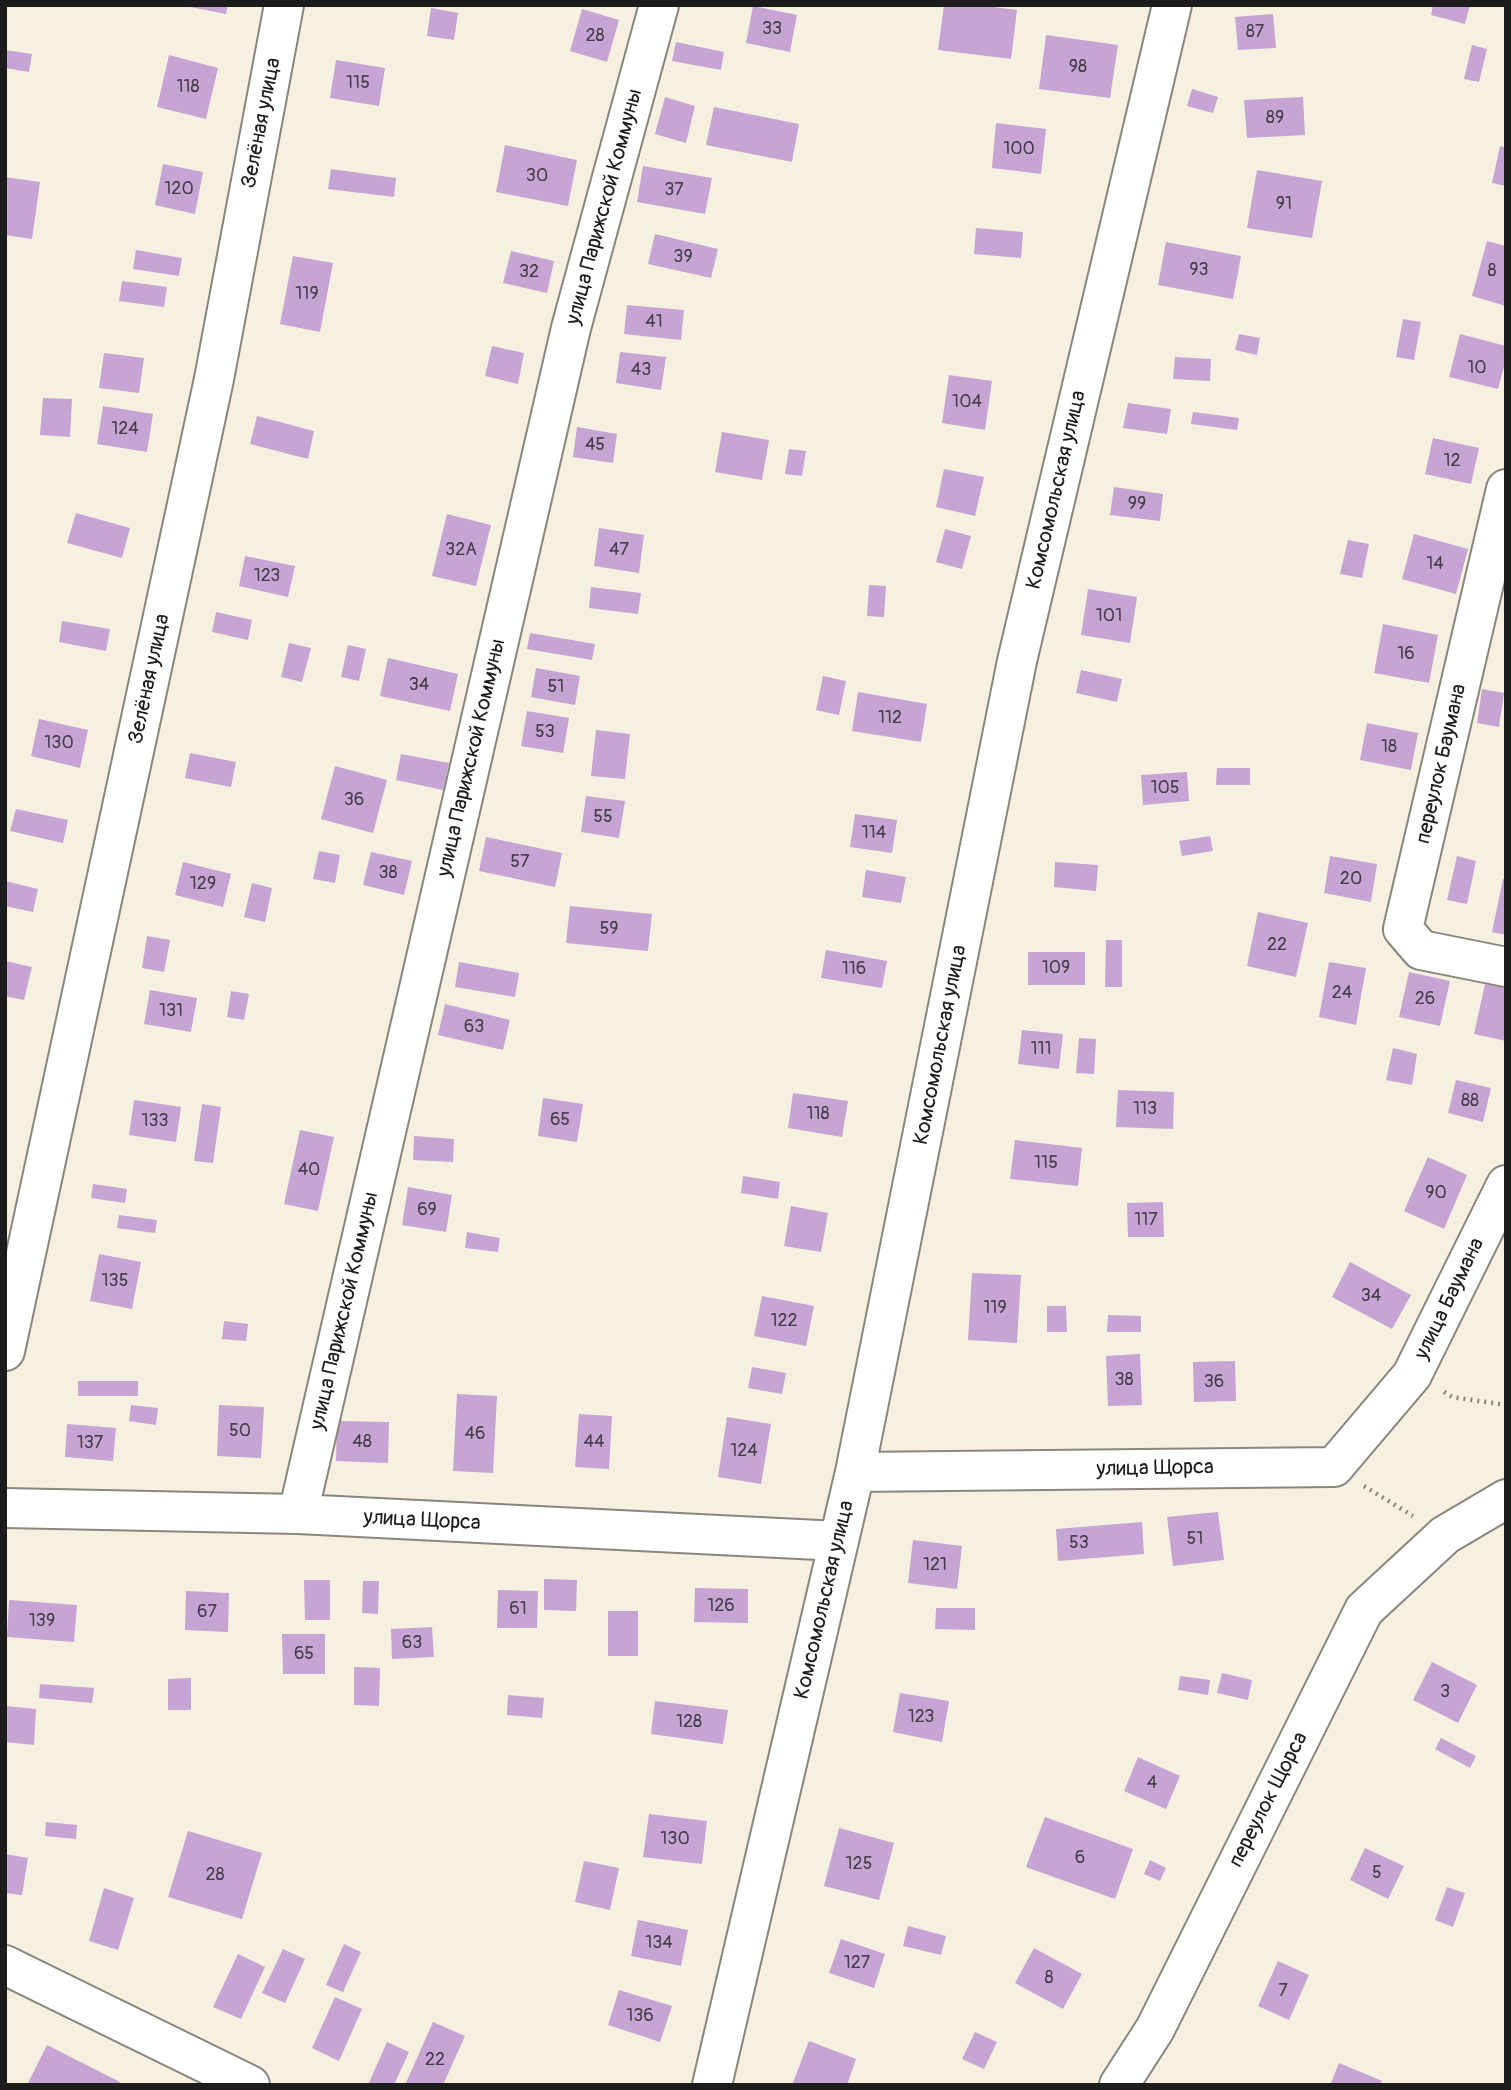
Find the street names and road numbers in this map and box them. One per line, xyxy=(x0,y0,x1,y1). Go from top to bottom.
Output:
street label: Зелёная улица xyxy=(237,56,287,190)
street label: улица Парижской Коммуны xyxy=(561,86,649,328)
street label: Комсомольская улица xyxy=(1022,388,1092,592)
street label: Зелёная улица xyxy=(124,612,176,746)
street label: улица Парижской Коммуны xyxy=(432,637,512,879)
street label: переулок Баумана xyxy=(1411,682,1473,846)
street label: Комсомольская улица xyxy=(909,943,973,1147)
street label: улица Парижской Коммуны xyxy=(305,1190,385,1432)
street label: улица Баумана xyxy=(1410,1234,1490,1364)
street label: улица Щорса xyxy=(1096,1455,1214,1483)
street label: Комсомольская улица xyxy=(790,1498,860,1702)
street label: улица Щорса xyxy=(363,1505,481,1537)
street label: переулок Щорса xyxy=(1224,1728,1314,1872)

